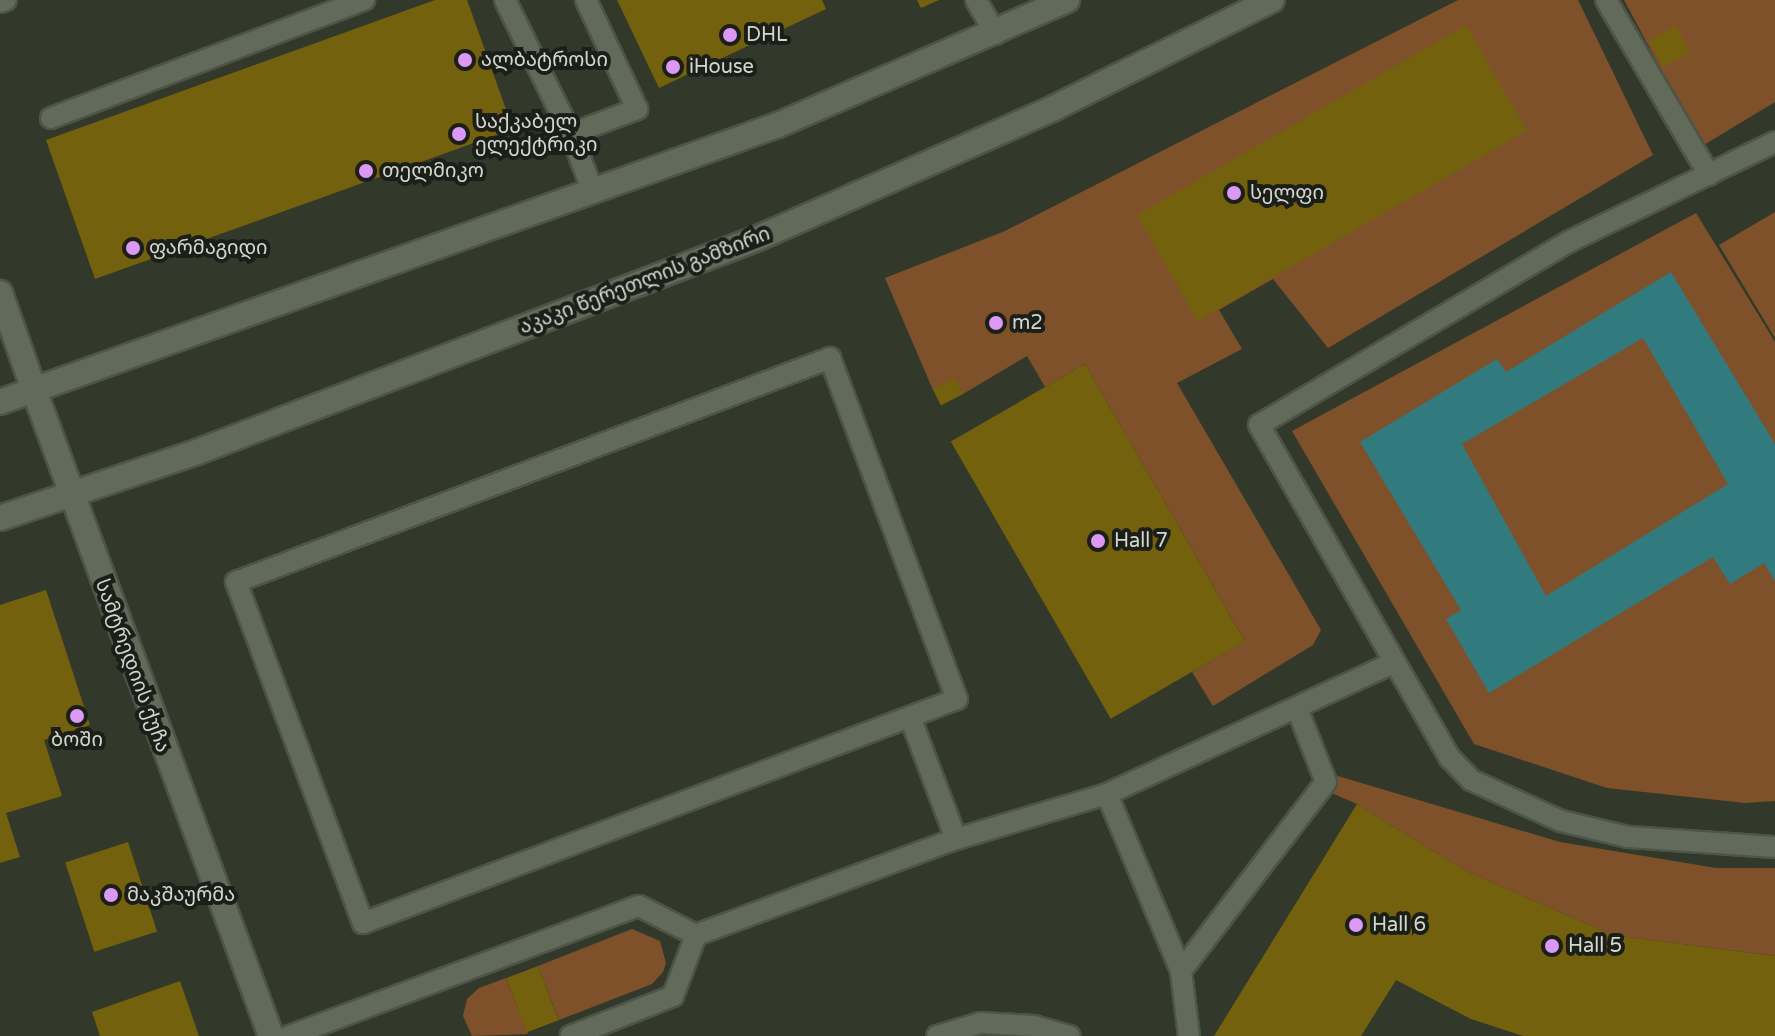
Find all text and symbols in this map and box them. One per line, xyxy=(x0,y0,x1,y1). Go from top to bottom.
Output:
place label: DHL xyxy=(746,23,788,47)
marker: DHL xyxy=(721,26,739,44)
place label: ალბატროსი xyxy=(481,48,608,72)
marker: ალბატროსი xyxy=(456,51,474,69)
place label: iHouse xyxy=(689,55,754,79)
marker: iHouse xyxy=(664,58,682,76)
place label: საქკაბელ ელექტრიკი xyxy=(475,110,598,157)
marker: საქკაბელ ელექტრიკი xyxy=(450,125,468,143)
place label: თელმიკო xyxy=(382,159,484,183)
marker: თელმიკო xyxy=(357,162,375,180)
place label: სელფი xyxy=(1250,181,1324,205)
marker: სელფი xyxy=(1225,184,1243,202)
street label: აკაკი წერეთლის გამზირი xyxy=(516,222,774,340)
place label: ფარმაგიდი xyxy=(149,236,268,260)
marker: ფარმაგიდი xyxy=(124,239,142,257)
place label: m2 xyxy=(1012,311,1043,335)
marker: m2 xyxy=(987,314,1005,332)
place label: Hall 7 xyxy=(1114,529,1168,553)
marker: Hall 7 xyxy=(1089,532,1107,550)
street label: სამტრედიის ქუჩა xyxy=(90,576,174,756)
marker: ბოში xyxy=(68,707,86,725)
place label: ბოში xyxy=(51,728,103,752)
place label: მაკშაურმა xyxy=(127,883,235,907)
marker: მაკშაურმა xyxy=(102,886,120,904)
place label: Hall 6 xyxy=(1372,913,1426,937)
marker: Hall 6 xyxy=(1347,916,1365,934)
place label: Hall 5 xyxy=(1568,934,1622,958)
marker: Hall 5 xyxy=(1543,937,1561,955)

